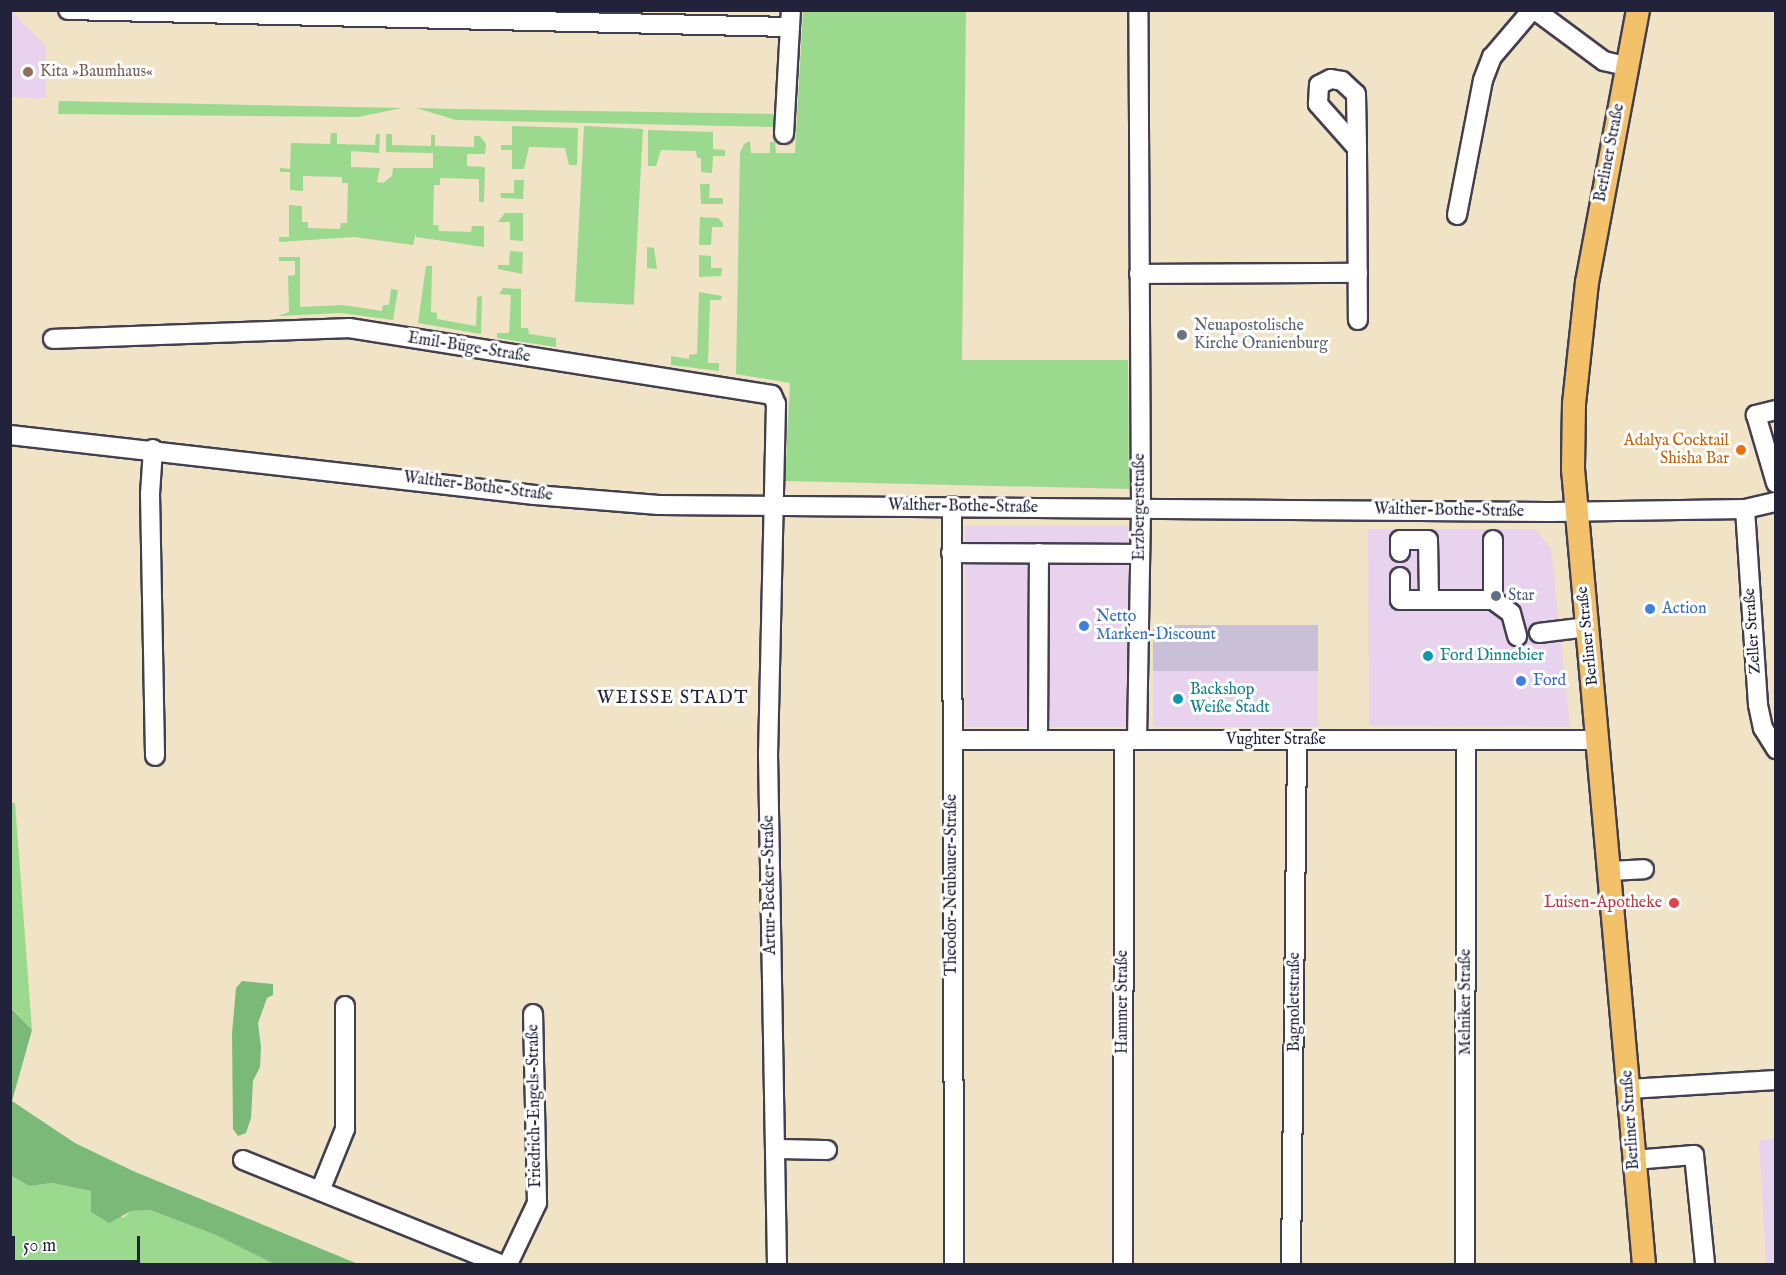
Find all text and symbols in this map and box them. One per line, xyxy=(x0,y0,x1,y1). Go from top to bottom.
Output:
place label: Kita »Baumhaus« xyxy=(40,62,153,82)
marker: Kita »Baumhaus« xyxy=(21,65,35,79)
street label: Berliner Straße xyxy=(1591,102,1629,204)
place label: Neuapostolische Kirche Oranienburg xyxy=(1194,316,1328,354)
marker: Neuapostolische Kirche Oranienburg xyxy=(1175,328,1189,342)
street label: Emil-Büge-Straße xyxy=(406,329,532,367)
place label: Adalya Cocktail Shisha Bar xyxy=(1624,431,1729,469)
marker: Adalya Cocktail Shisha Bar xyxy=(1734,443,1748,457)
street label: Erzbergerstraße xyxy=(1130,453,1150,561)
street label: Walther-Bothe-Straße xyxy=(402,468,554,506)
street label: Walther-Bothe-Straße xyxy=(888,496,1038,518)
street label: Walther-Bothe-Straße xyxy=(1374,500,1524,522)
street label: Berliner Straße xyxy=(1573,585,1603,687)
place label: Star xyxy=(1508,586,1534,606)
street label: Zeller Straße xyxy=(1740,587,1766,675)
marker: Star xyxy=(1489,589,1503,603)
place label: Action xyxy=(1662,599,1706,619)
marker: Action xyxy=(1643,602,1657,616)
place label: Netto Marken-Discount xyxy=(1096,607,1216,645)
marker: Netto Marken-Discount xyxy=(1077,619,1091,633)
place label: Ford Dinnebier xyxy=(1440,646,1544,666)
marker: Ford Dinnebier xyxy=(1421,649,1435,663)
place label: Ford xyxy=(1533,671,1566,691)
marker: Ford xyxy=(1514,674,1528,688)
place label: Backshop Weiße Stadt xyxy=(1190,680,1270,718)
district label: WEISSE STADT xyxy=(597,688,749,710)
marker: Backshop Weiße Stadt xyxy=(1171,692,1185,706)
street label: Vughter Straße xyxy=(1226,730,1326,750)
street label: Theodor-Neubauer-Straße xyxy=(942,794,962,976)
street label: Artur-Becker-Straße xyxy=(759,815,781,955)
place label: Luisen-Apotheke xyxy=(1544,893,1662,913)
marker: Luisen-Apotheke xyxy=(1667,896,1681,910)
street label: Melniker Straße xyxy=(1456,949,1476,1055)
street label: Hammer Straße xyxy=(1113,950,1133,1054)
street label: Bagnoletstraße xyxy=(1285,952,1305,1052)
street label: Friedrich-Engels-Straße xyxy=(524,1024,546,1188)
street label: Berliner Straße xyxy=(1618,1070,1644,1170)
scale bar xyxy=(15,1224,142,1262)
text: 50 m xyxy=(23,1235,56,1258)

